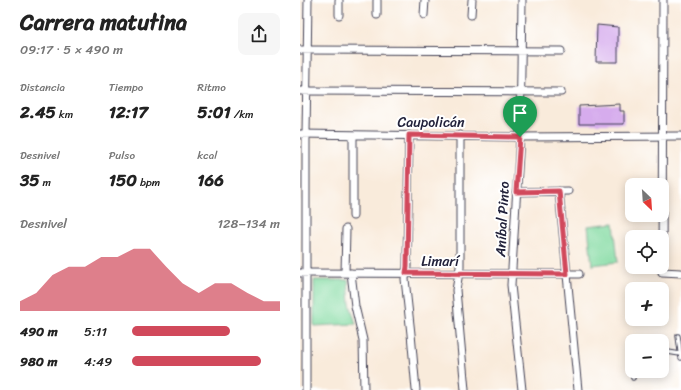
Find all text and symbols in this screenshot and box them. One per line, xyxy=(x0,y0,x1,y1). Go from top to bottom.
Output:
text: Carrera matutina xyxy=(20,3,187,42)
button: share xyxy=(238,13,280,55)
text: 09:17 · 5 × 490 m xyxy=(20,38,123,61)
text: Distancia xyxy=(20,78,65,97)
text: Tiempo xyxy=(109,78,143,97)
text: Ritmo xyxy=(197,78,226,97)
pin xyxy=(503,96,537,137)
text: 2.45 xyxy=(20,97,56,127)
text: 12:17 xyxy=(109,97,148,127)
text: 5:01 xyxy=(197,97,231,127)
icon: arrive xyxy=(509,102,531,124)
text: km xyxy=(56,105,73,124)
text: /km xyxy=(231,105,254,124)
street label: Caupolicán xyxy=(397,110,465,135)
text: Desnivel xyxy=(20,146,60,165)
text: Pulso xyxy=(109,146,135,165)
text: kcal xyxy=(197,146,217,165)
text: 35 xyxy=(20,165,40,195)
text: 150 xyxy=(109,165,137,195)
text: 166 xyxy=(197,165,224,195)
text: m xyxy=(40,173,51,192)
text: bpm xyxy=(137,173,160,192)
north arrow xyxy=(625,178,669,222)
map controls xyxy=(625,178,669,378)
street label: Aníbal Pinto xyxy=(488,181,517,258)
text: Desnivel xyxy=(20,212,67,235)
text: 128–134 m xyxy=(218,212,280,235)
button: locate xyxy=(625,230,669,274)
street label: Limarí xyxy=(421,249,461,274)
button: + xyxy=(625,282,669,326)
text: 490 m xyxy=(20,320,58,343)
text: 5:11 xyxy=(84,320,107,343)
button: − xyxy=(625,334,669,378)
text: 980 m xyxy=(20,350,57,373)
text: 4:49 xyxy=(84,350,112,373)

